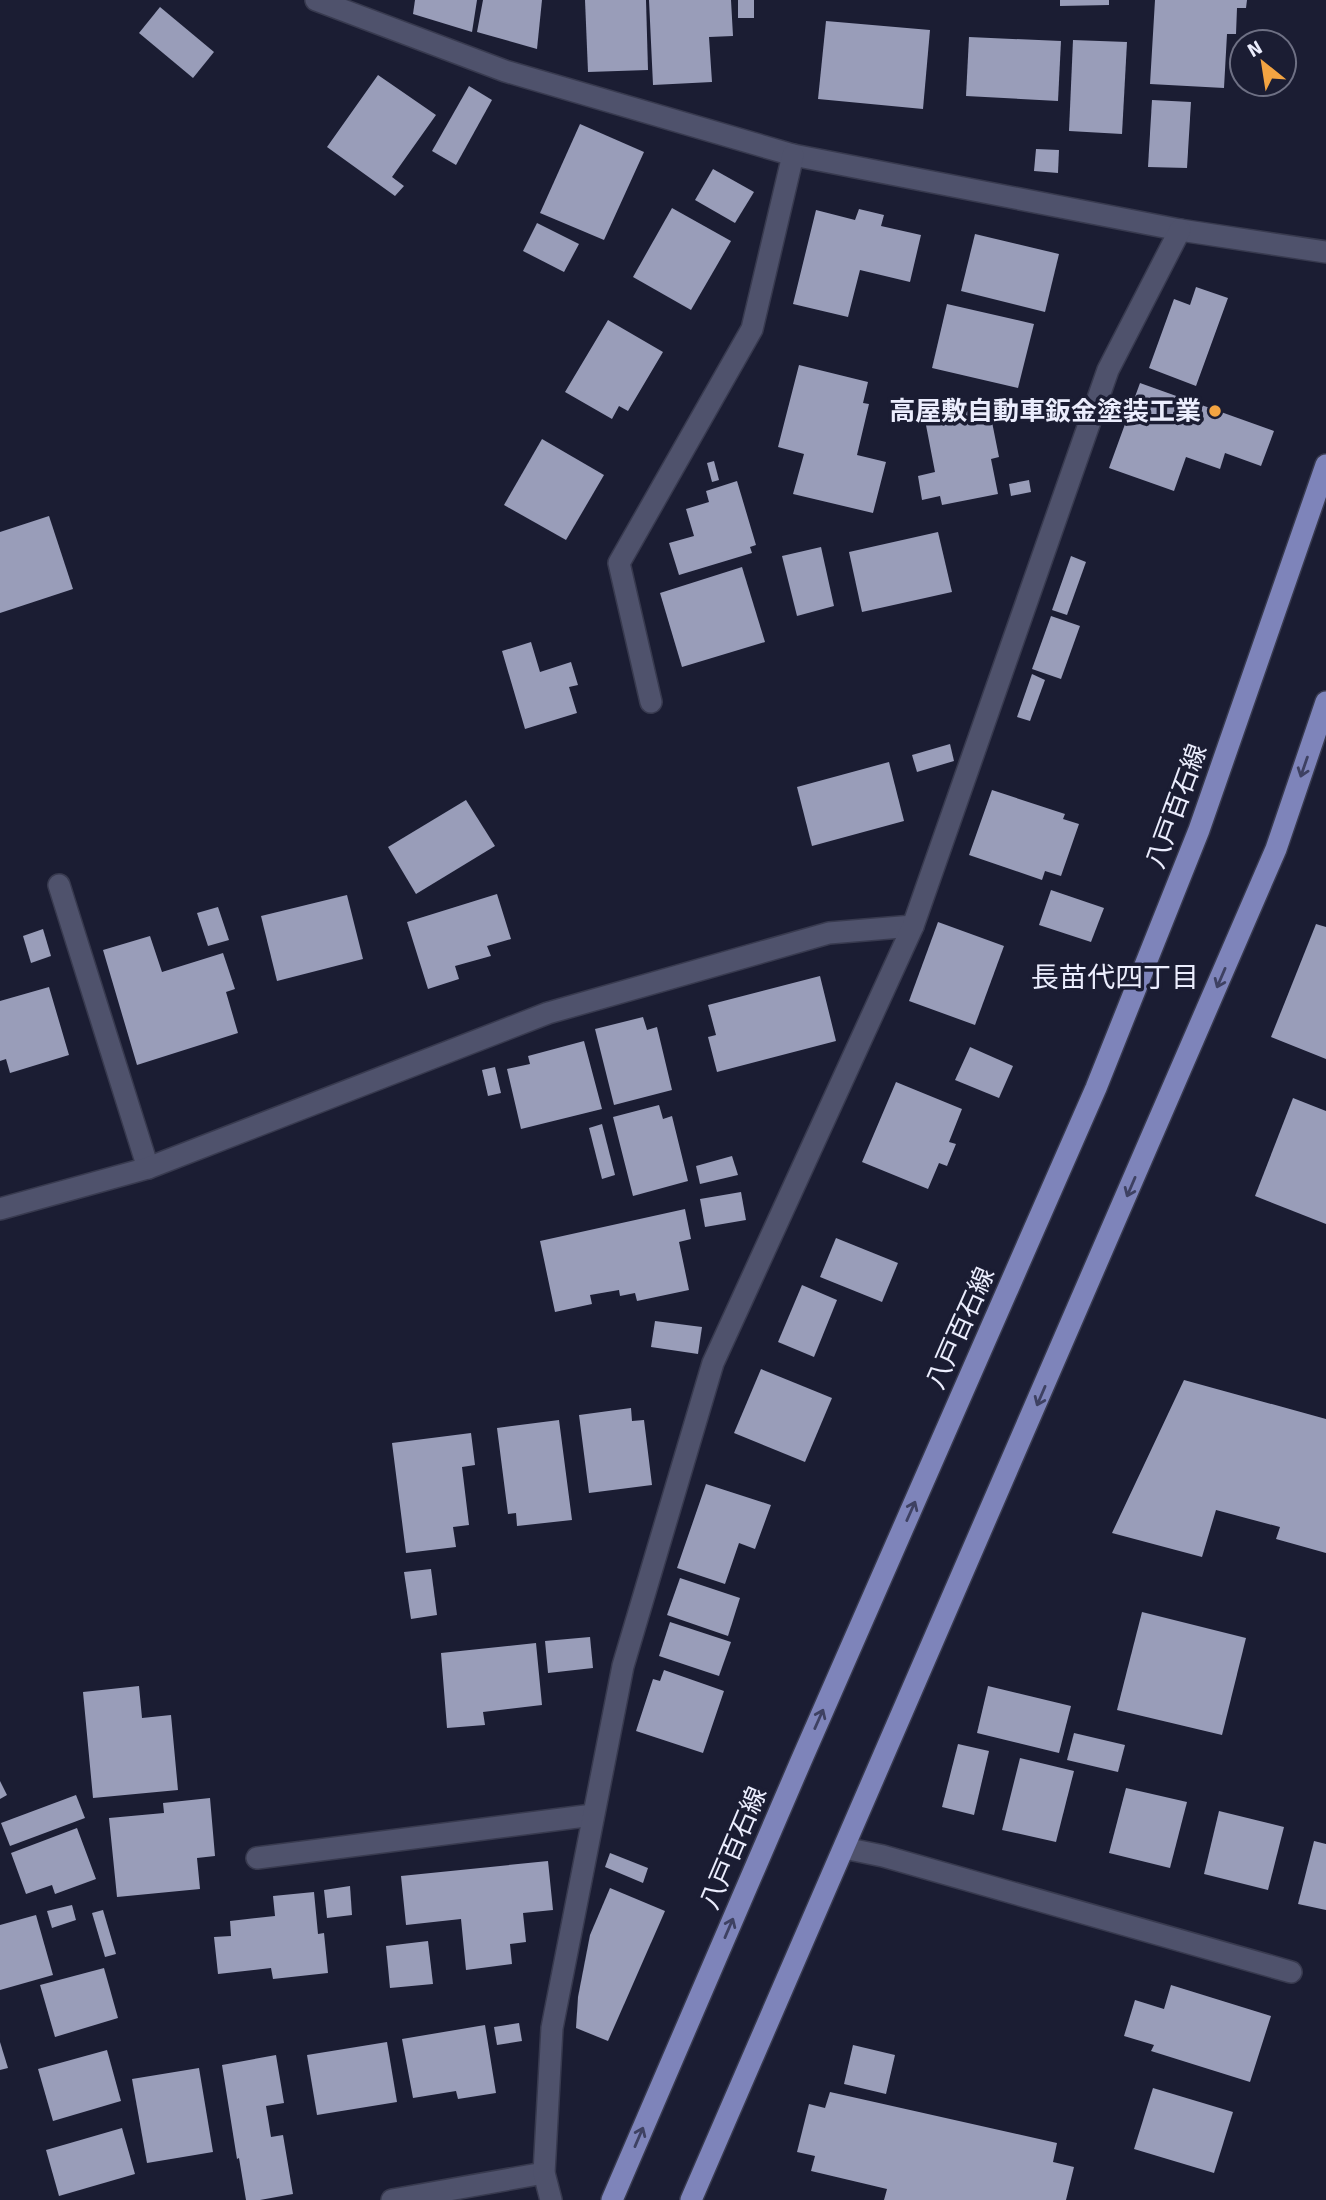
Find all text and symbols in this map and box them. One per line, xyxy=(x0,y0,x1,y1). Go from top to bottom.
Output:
north arrow xyxy=(1228,28,1298,98)
text: N xyxy=(1243,35,1267,63)
place label: 高屋敷自動車鈑金塗装工業 xyxy=(889,396,1201,428)
marker: 高屋敷自動車鈑金塗装工業 xyxy=(1207,403,1223,419)
street label: 八戸百石線 xyxy=(1140,740,1214,873)
one-way arrow xyxy=(1297,755,1309,777)
district label: 長苗代四丁目 xyxy=(1031,961,1199,995)
one-way arrow xyxy=(1214,967,1227,988)
one-way arrow xyxy=(1124,1176,1137,1197)
street label: 八戸百石線 xyxy=(920,1263,1002,1394)
one-way arrow xyxy=(1033,1385,1046,1406)
one-way arrow xyxy=(905,1501,918,1522)
one-way arrow xyxy=(813,1709,826,1731)
street label: 八戸百石線 xyxy=(694,1782,774,1914)
one-way arrow xyxy=(723,1918,736,1940)
one-way arrow xyxy=(633,2127,646,2149)

